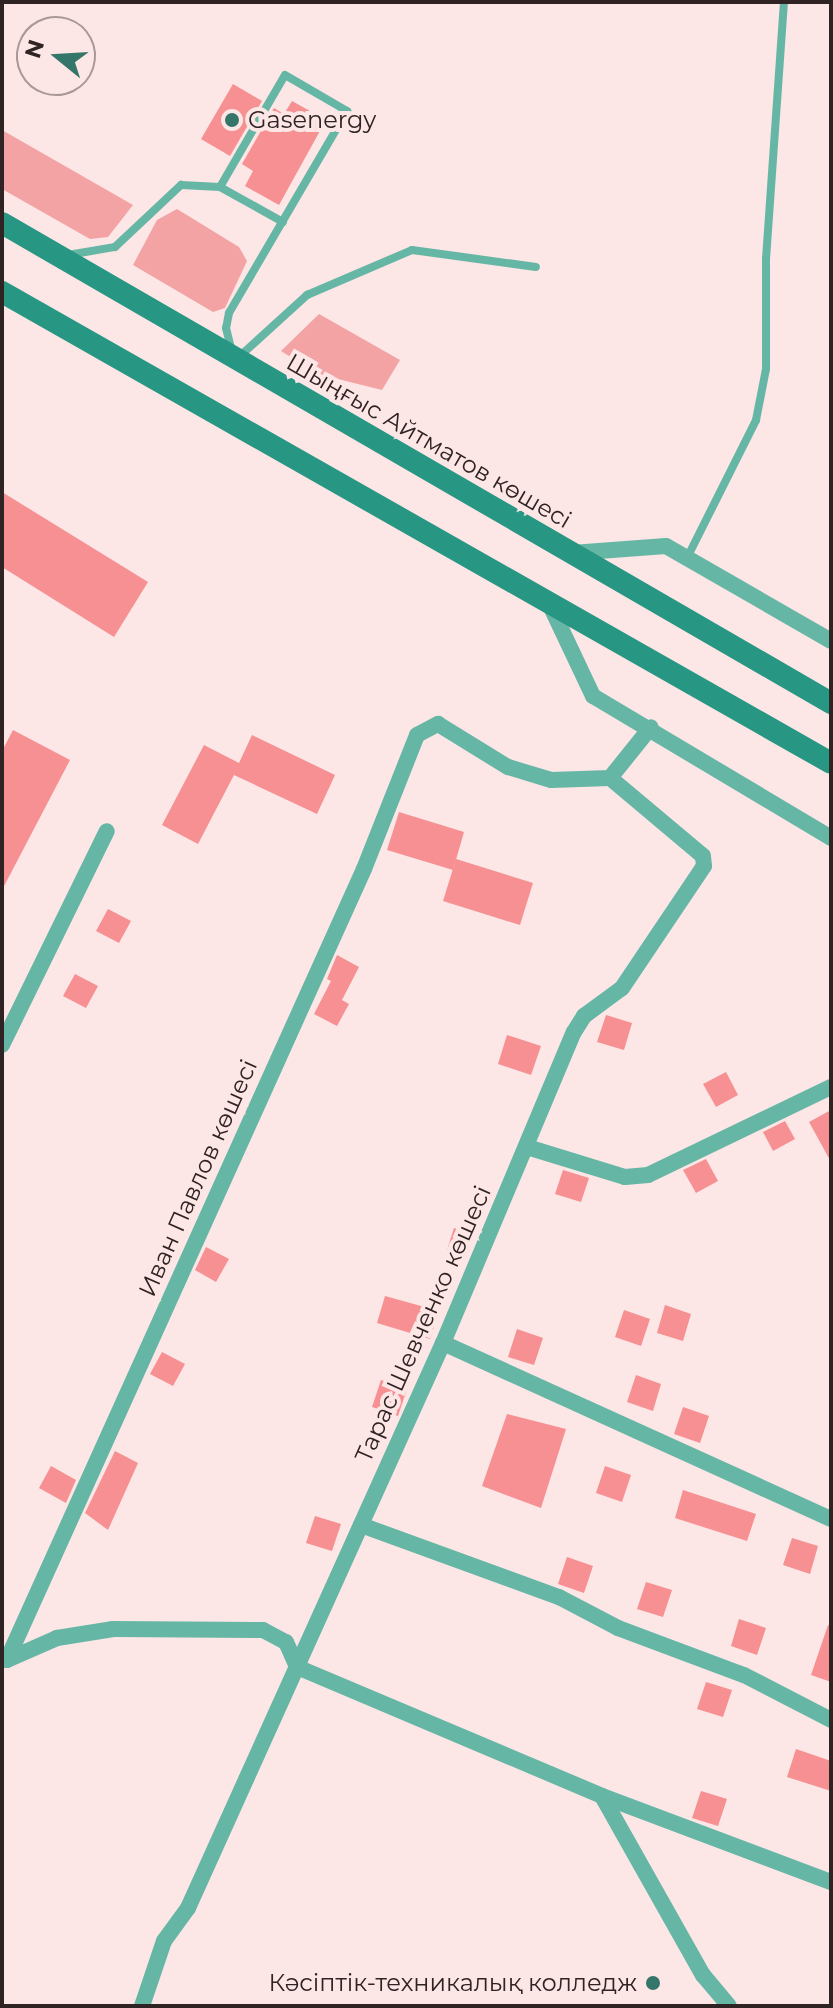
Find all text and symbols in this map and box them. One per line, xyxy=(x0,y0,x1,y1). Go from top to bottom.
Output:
north arrow xyxy=(16,16,96,96)
text: N xyxy=(19,36,50,62)
place label: Gasenergy xyxy=(248,106,376,134)
marker: Gasenergy xyxy=(223,111,241,129)
street label: Шыңғыс Айтматов көшесі xyxy=(282,348,576,534)
street label: Иван Павлов көшесі xyxy=(133,1055,263,1301)
street label: Тарас Шевченко көшесі xyxy=(349,1181,497,1467)
place label: Кәсіптік-техникалық колледж xyxy=(269,1969,637,1997)
marker: Кәсіптік-техникалық колледж xyxy=(644,1974,662,1992)

